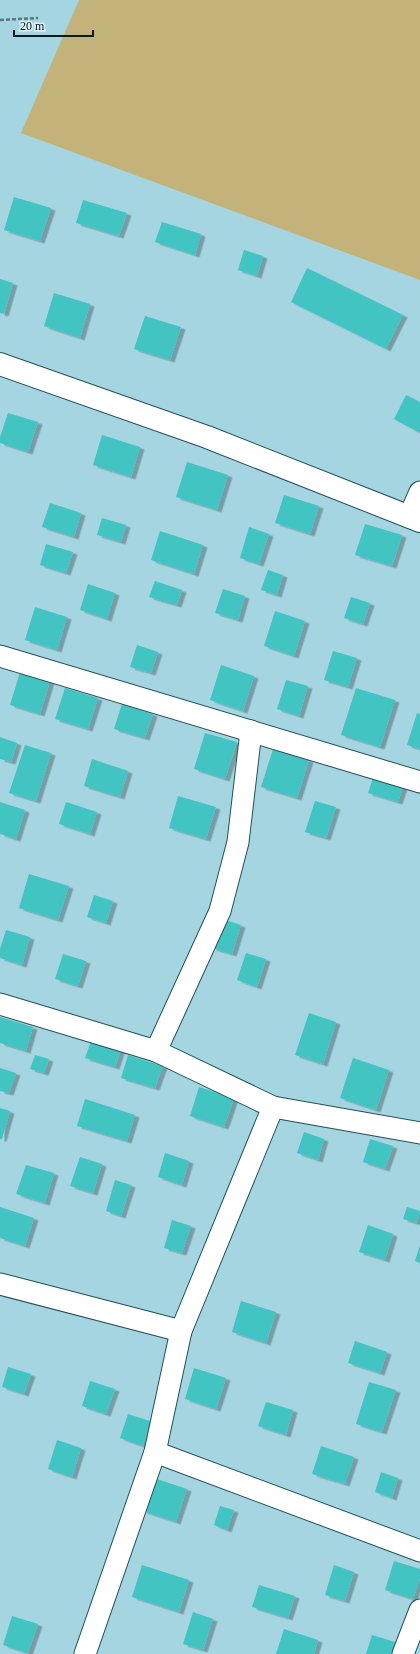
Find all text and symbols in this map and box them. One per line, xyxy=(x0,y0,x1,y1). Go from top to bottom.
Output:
scale bar xyxy=(14,12,93,38)
text: 20 m xyxy=(20,19,45,33)

